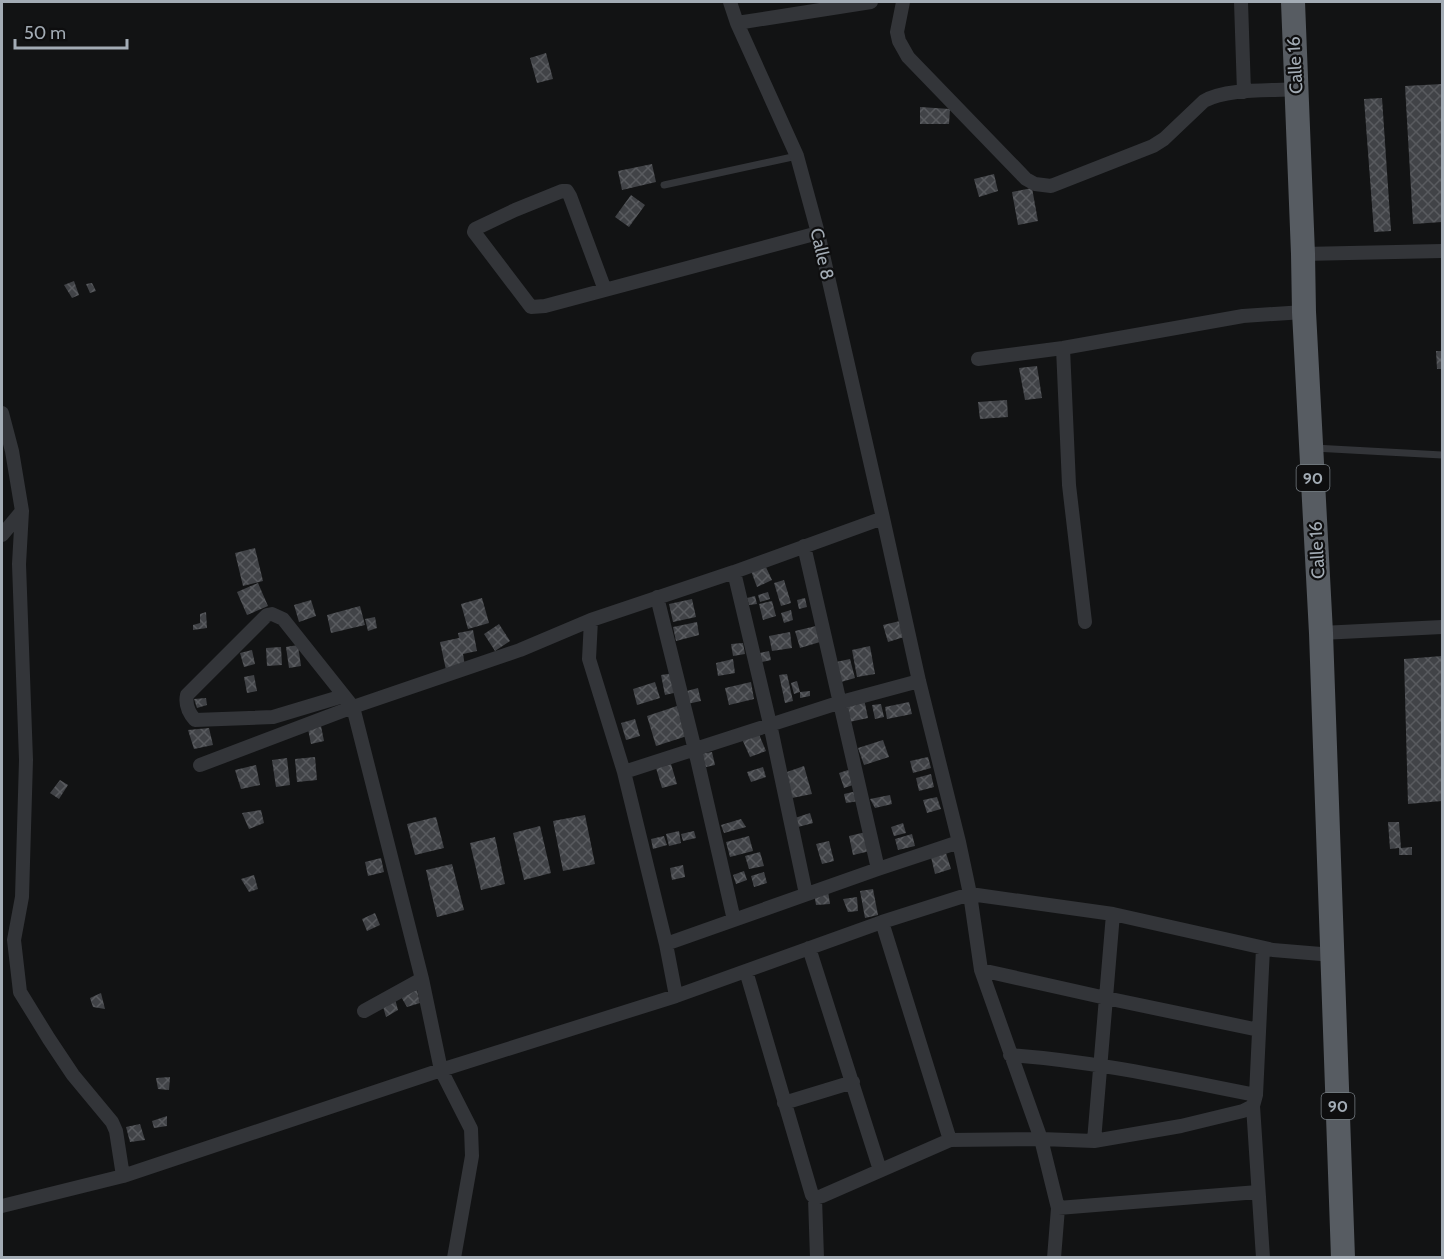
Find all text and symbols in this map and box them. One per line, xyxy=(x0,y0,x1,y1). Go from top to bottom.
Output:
scale bar xyxy=(15,12,128,50)
text: 50 m xyxy=(24,22,66,44)
street label: Calle 16 xyxy=(1283,36,1307,94)
street label: Calle 8 xyxy=(805,226,839,282)
road number: 90 xyxy=(1296,465,1330,491)
street label: Calle 16 xyxy=(1305,521,1329,579)
road number: 90 xyxy=(1322,1093,1354,1119)

